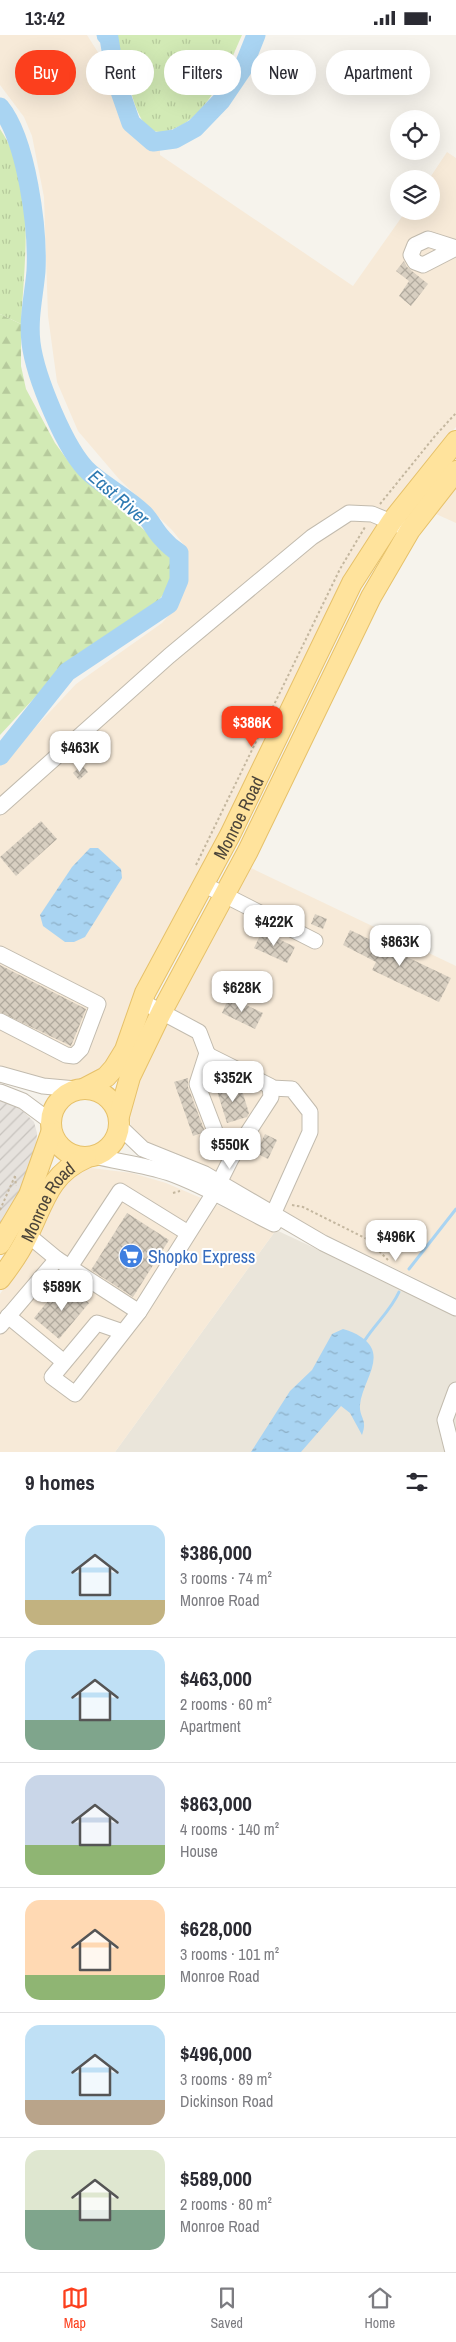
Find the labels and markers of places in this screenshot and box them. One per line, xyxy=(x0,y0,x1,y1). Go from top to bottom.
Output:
pin: $386K xyxy=(217,705,287,748)
pin: $463K xyxy=(45,731,115,773)
pin: $422K xyxy=(239,905,309,947)
pin: $863K xyxy=(365,925,435,967)
pin: $628K xyxy=(207,971,277,1013)
pin: $352K xyxy=(198,1061,268,1103)
pin: $550K xyxy=(195,1127,265,1170)
pin: $496K xyxy=(361,1219,431,1262)
supermarket icon: Shopko Express xyxy=(118,1243,144,1269)
place label: Shopko Express xyxy=(148,1244,255,1269)
pin: $589K xyxy=(27,1269,97,1312)

